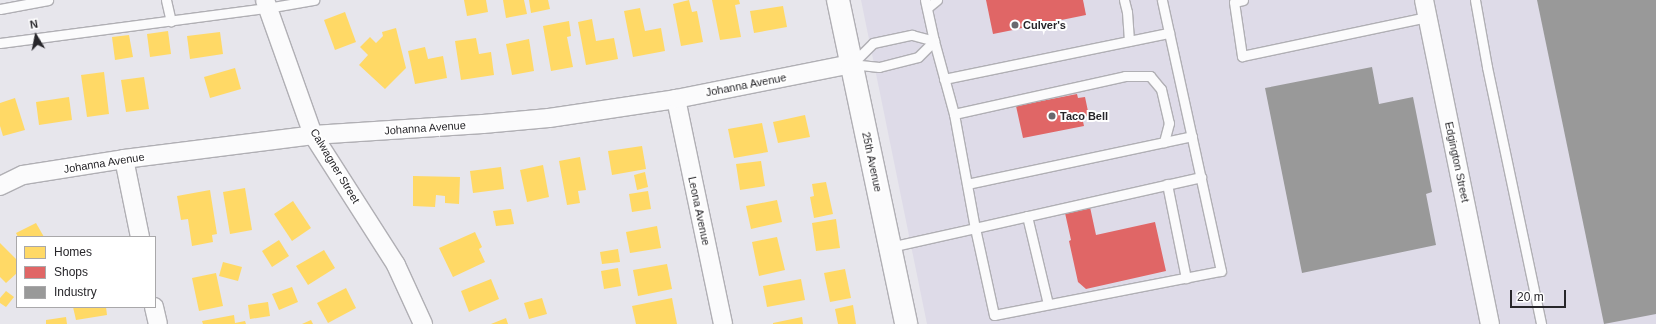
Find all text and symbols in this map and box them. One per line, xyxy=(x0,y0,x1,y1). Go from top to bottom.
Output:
north arrow xyxy=(16,16,56,56)
text: N xyxy=(29,18,39,31)
place label: Culver's xyxy=(1023,18,1066,32)
marker: Culver's xyxy=(1010,20,1020,30)
street label: Johanna Avenue xyxy=(704,71,788,99)
place label: Taco Bell xyxy=(1060,109,1108,123)
marker: Taco Bell xyxy=(1047,111,1057,121)
street label: Johanna Avenue xyxy=(383,119,467,137)
street label: Edgington Street xyxy=(1442,121,1472,203)
street label: Calwagner Street xyxy=(307,126,363,206)
street label: 25th Avenue xyxy=(859,131,885,193)
street label: Johanna Avenue xyxy=(62,150,146,176)
street label: Leona Avenue xyxy=(685,175,713,247)
legend xyxy=(16,236,156,308)
text: Homes xyxy=(54,245,92,259)
text: Shops xyxy=(54,265,88,279)
scale bar xyxy=(1512,282,1568,308)
text: Industry xyxy=(54,285,97,299)
text: 20 m xyxy=(1517,290,1544,304)

